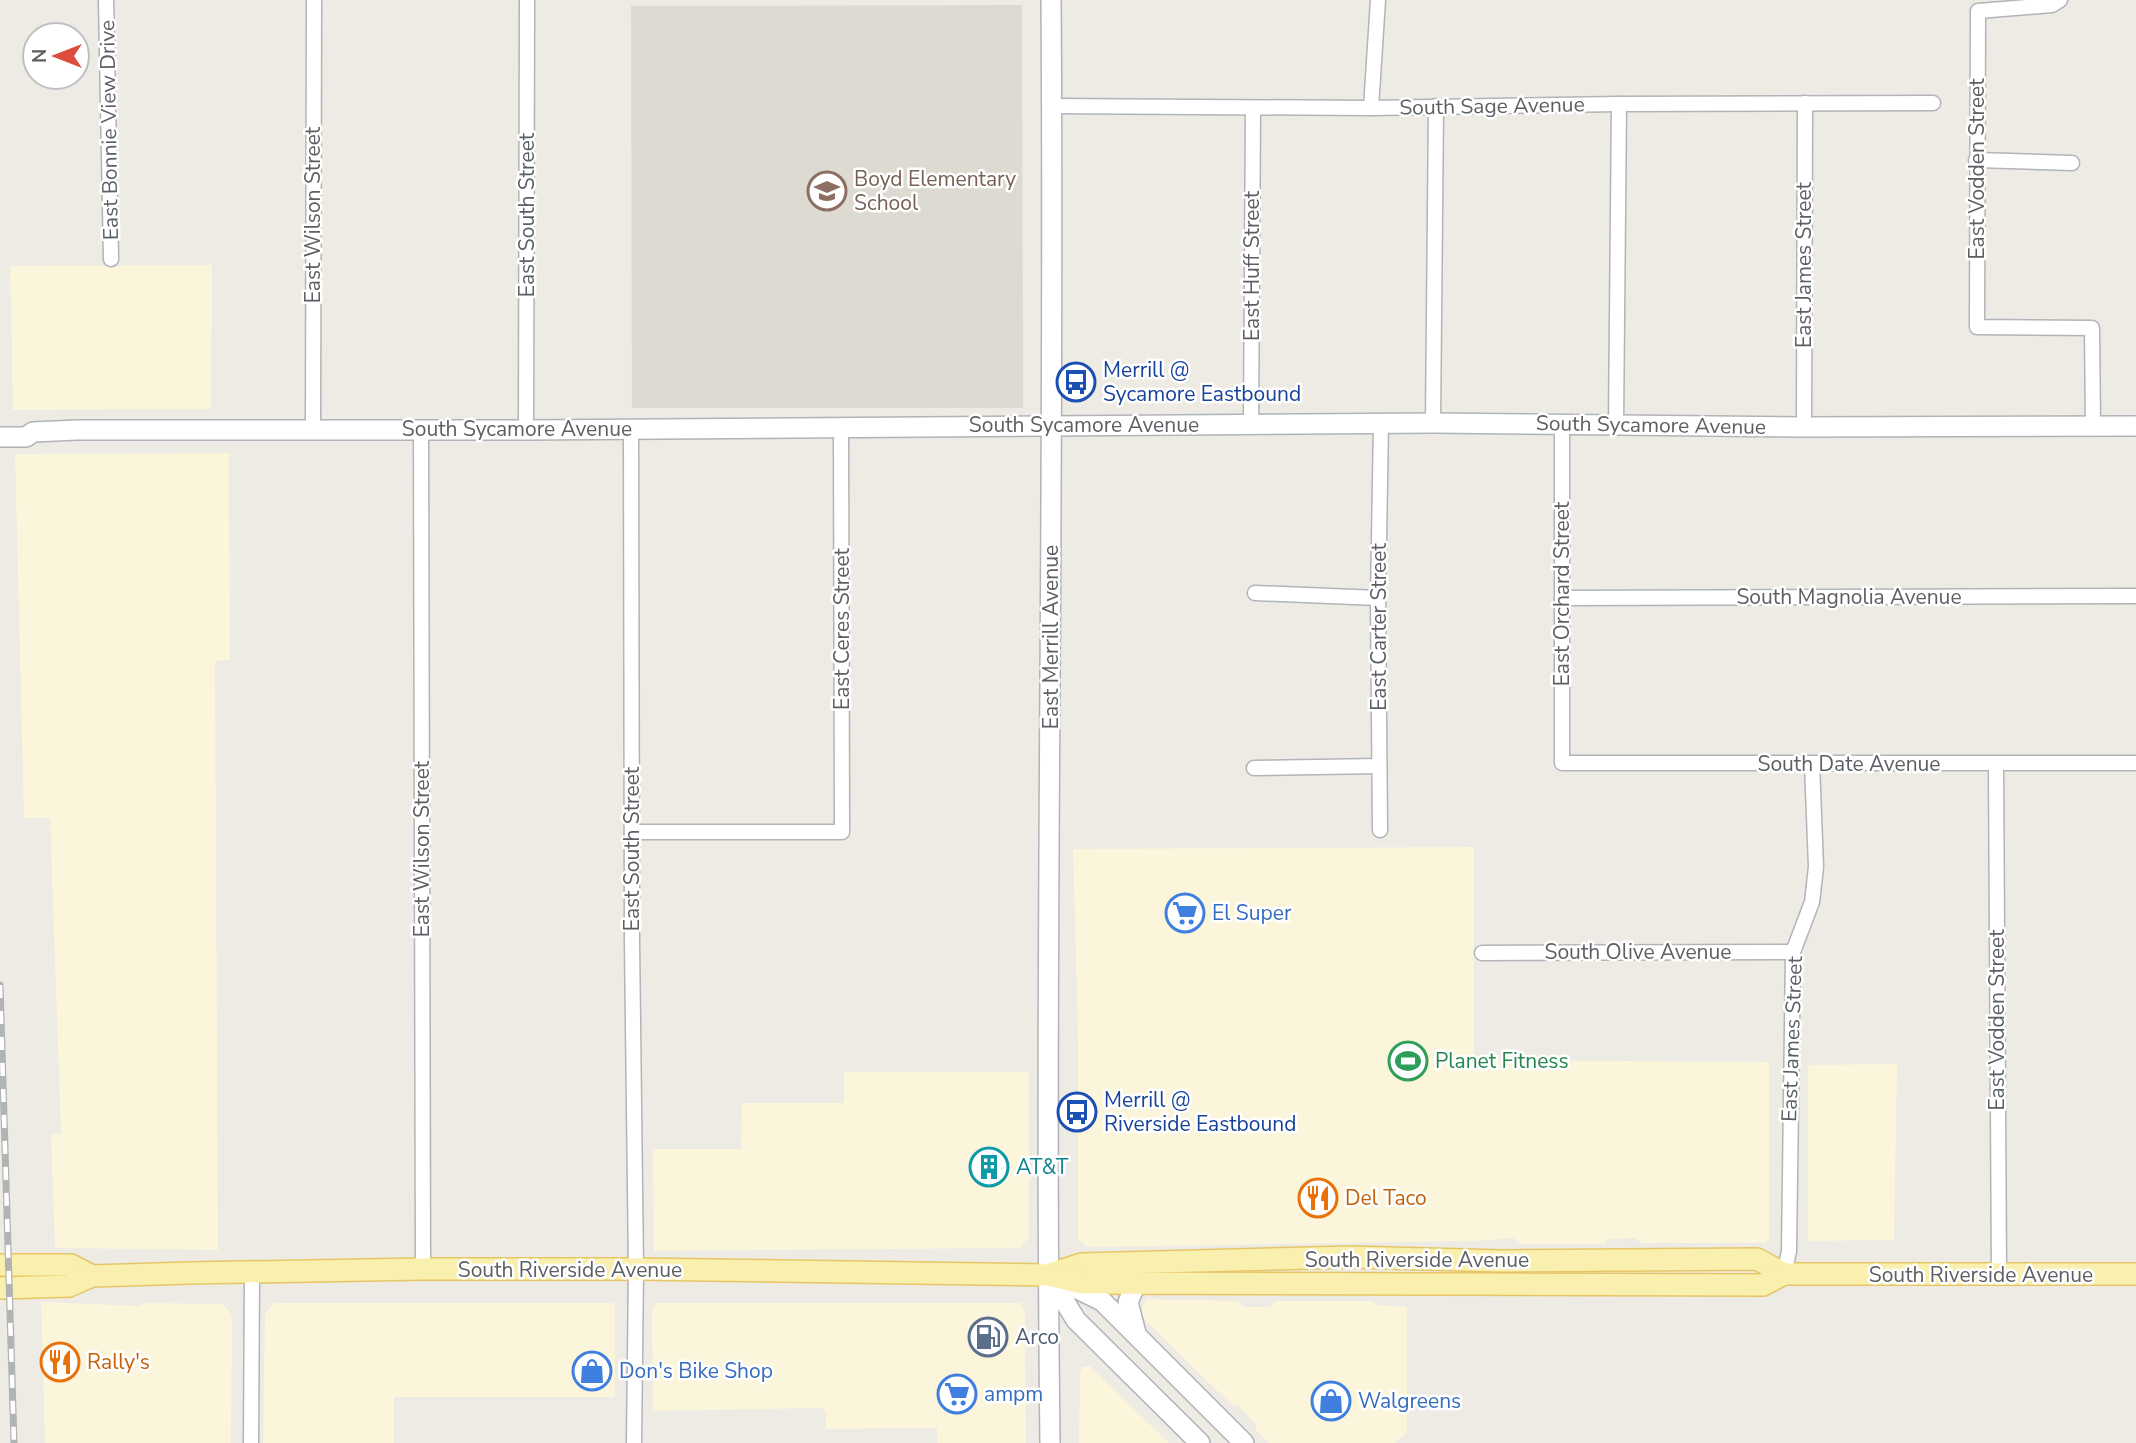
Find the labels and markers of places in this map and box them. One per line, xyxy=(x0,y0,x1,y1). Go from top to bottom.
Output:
place label: Boyd Elementary School xyxy=(854,165,1016,217)
school or university icon: Boyd Elementary School xyxy=(806,170,848,212)
place label: Merrill @ Sycamore Eastbound xyxy=(1103,356,1301,408)
bus stop icon: Merrill @ Sycamore Eastbound xyxy=(1055,361,1097,403)
supermarket icon: El Super xyxy=(1164,892,1206,934)
place label: El Super xyxy=(1212,899,1292,927)
sports icon: Planet Fitness xyxy=(1387,1040,1429,1082)
place label: Planet Fitness xyxy=(1435,1047,1569,1075)
place label: Merrill @ Riverside Eastbound xyxy=(1104,1086,1296,1138)
bus stop icon: Merrill @ Riverside Eastbound xyxy=(1056,1091,1098,1133)
building icon: AT&T xyxy=(968,1146,1010,1188)
place label: AT&T xyxy=(1016,1153,1069,1181)
restaurant icon: Del Taco xyxy=(1297,1177,1339,1219)
place label: Del Taco xyxy=(1345,1184,1427,1212)
fuel station icon: Arco xyxy=(967,1316,1009,1358)
place label: Arco xyxy=(1015,1323,1059,1351)
restaurant icon: Rally's xyxy=(39,1341,81,1383)
place label: Rally's xyxy=(87,1348,150,1376)
shop icon: Don's Bike Shop xyxy=(571,1350,613,1392)
place label: Don's Bike Shop xyxy=(619,1357,773,1385)
supermarket icon: ampm xyxy=(936,1373,978,1415)
place label: ampm xyxy=(984,1380,1043,1408)
shop icon: Walgreens xyxy=(1310,1380,1352,1422)
place label: Walgreens xyxy=(1358,1387,1461,1415)

